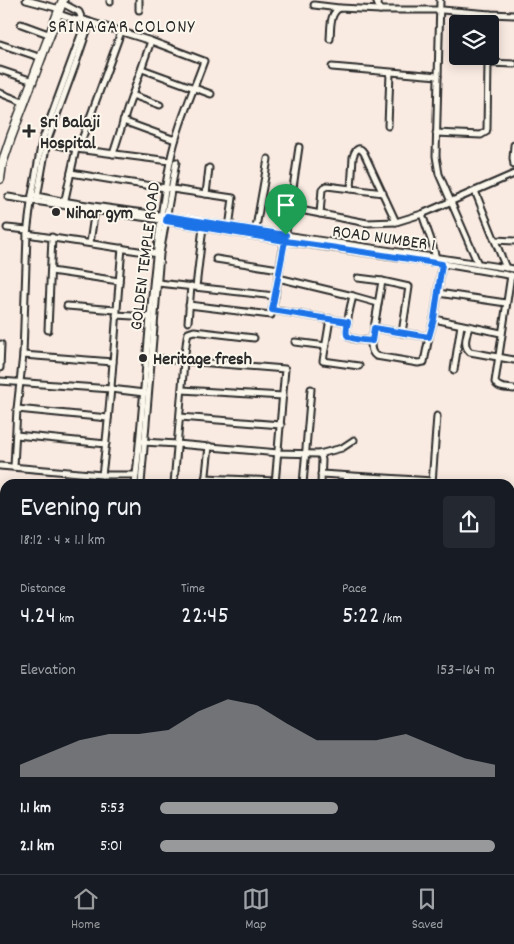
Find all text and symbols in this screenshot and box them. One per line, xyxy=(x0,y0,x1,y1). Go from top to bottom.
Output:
district label: SRINAGAR COLONY xyxy=(48,15,196,42)
map controls xyxy=(449,15,499,65)
button: layers xyxy=(449,15,499,65)
place label: Sri Balaji Hospital xyxy=(40,111,100,157)
marker: Sri Balaji Hospital xyxy=(22,124,36,138)
street label: GOLDEN TEMPLE ROAD xyxy=(125,181,168,332)
pin xyxy=(265,184,307,235)
icon: arrive xyxy=(272,191,300,219)
place label: Nihar gym xyxy=(66,202,133,227)
marker: Nihar gym xyxy=(50,206,62,218)
street label: ROAD NUMBER 1 xyxy=(330,220,437,259)
place label: Heritage fresh xyxy=(153,348,252,373)
marker: Heritage fresh xyxy=(137,352,149,364)
text: Evening run xyxy=(20,490,142,530)
button: share xyxy=(443,496,495,548)
text: 18:12 · 4 × 1.1 km xyxy=(20,529,105,552)
text: Distance xyxy=(20,579,66,599)
text: Time xyxy=(181,579,205,599)
text: Pace xyxy=(342,579,367,599)
text: 4.24 xyxy=(20,599,56,635)
text: 22:45 xyxy=(181,599,229,635)
text: 5:22 xyxy=(342,599,380,635)
text: km xyxy=(56,609,74,629)
text: /km xyxy=(380,609,402,629)
text: Elevation xyxy=(20,659,76,682)
text: 153–164 m xyxy=(436,659,495,682)
text: 1.1 km xyxy=(20,797,51,820)
text: 5:53 xyxy=(100,797,125,820)
text: 2.1 km xyxy=(20,835,54,858)
text: 5:01 xyxy=(100,835,122,858)
tab: Home xyxy=(71,885,100,935)
tab: Map xyxy=(242,885,270,935)
tab: Saved xyxy=(412,885,443,935)

